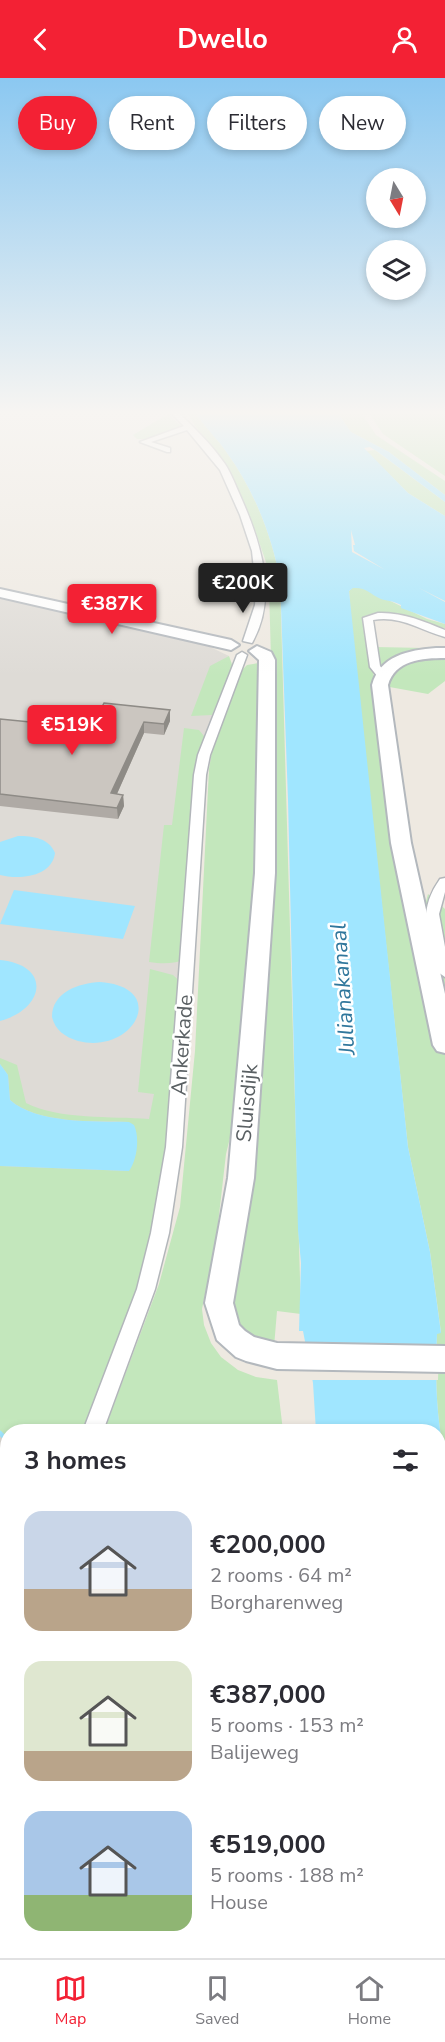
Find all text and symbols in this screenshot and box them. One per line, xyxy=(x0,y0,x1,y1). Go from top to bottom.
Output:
text: Dwello xyxy=(177,21,268,58)
icon: back xyxy=(24,23,57,56)
icon: person xyxy=(388,23,421,56)
chip: Buy xyxy=(18,96,97,150)
chip: Rent xyxy=(109,96,195,150)
chip: Filters xyxy=(207,96,307,150)
chip: New xyxy=(319,96,406,150)
north arrow xyxy=(366,168,426,228)
map controls xyxy=(366,168,426,300)
button: layers xyxy=(366,240,426,300)
pin: €200K xyxy=(201,563,285,614)
text: €200K xyxy=(212,569,274,596)
pin: €387K xyxy=(70,584,154,635)
text: €387K xyxy=(81,590,143,617)
pin: €519K xyxy=(30,705,114,756)
text: €519K xyxy=(41,711,103,738)
water label: Julianakanaal xyxy=(323,922,363,1057)
street label: Ankerkade xyxy=(165,994,199,1096)
street label: Sluisdijk xyxy=(230,1062,264,1143)
text: 3 homes xyxy=(24,1443,126,1478)
icon: filters xyxy=(389,1444,422,1477)
text: €200,000 xyxy=(210,1527,326,1562)
icon: home xyxy=(72,1535,144,1607)
text: 2 rooms · 64 m² xyxy=(210,1562,352,1589)
text: Borgharenweg xyxy=(210,1589,343,1616)
text: €387,000 xyxy=(210,1677,326,1712)
icon: home xyxy=(72,1685,144,1757)
text: 5 rooms · 153 m² xyxy=(210,1712,364,1739)
text: Balijeweg xyxy=(210,1739,299,1766)
text: €519,000 xyxy=(210,1827,326,1862)
icon: home xyxy=(72,1835,144,1907)
text: 5 rooms · 188 m² xyxy=(210,1862,364,1889)
text: House xyxy=(210,1889,268,1916)
tab: Map xyxy=(54,1972,87,2030)
tab: Saved xyxy=(195,1972,239,2030)
tab: Home xyxy=(348,1972,391,2030)

